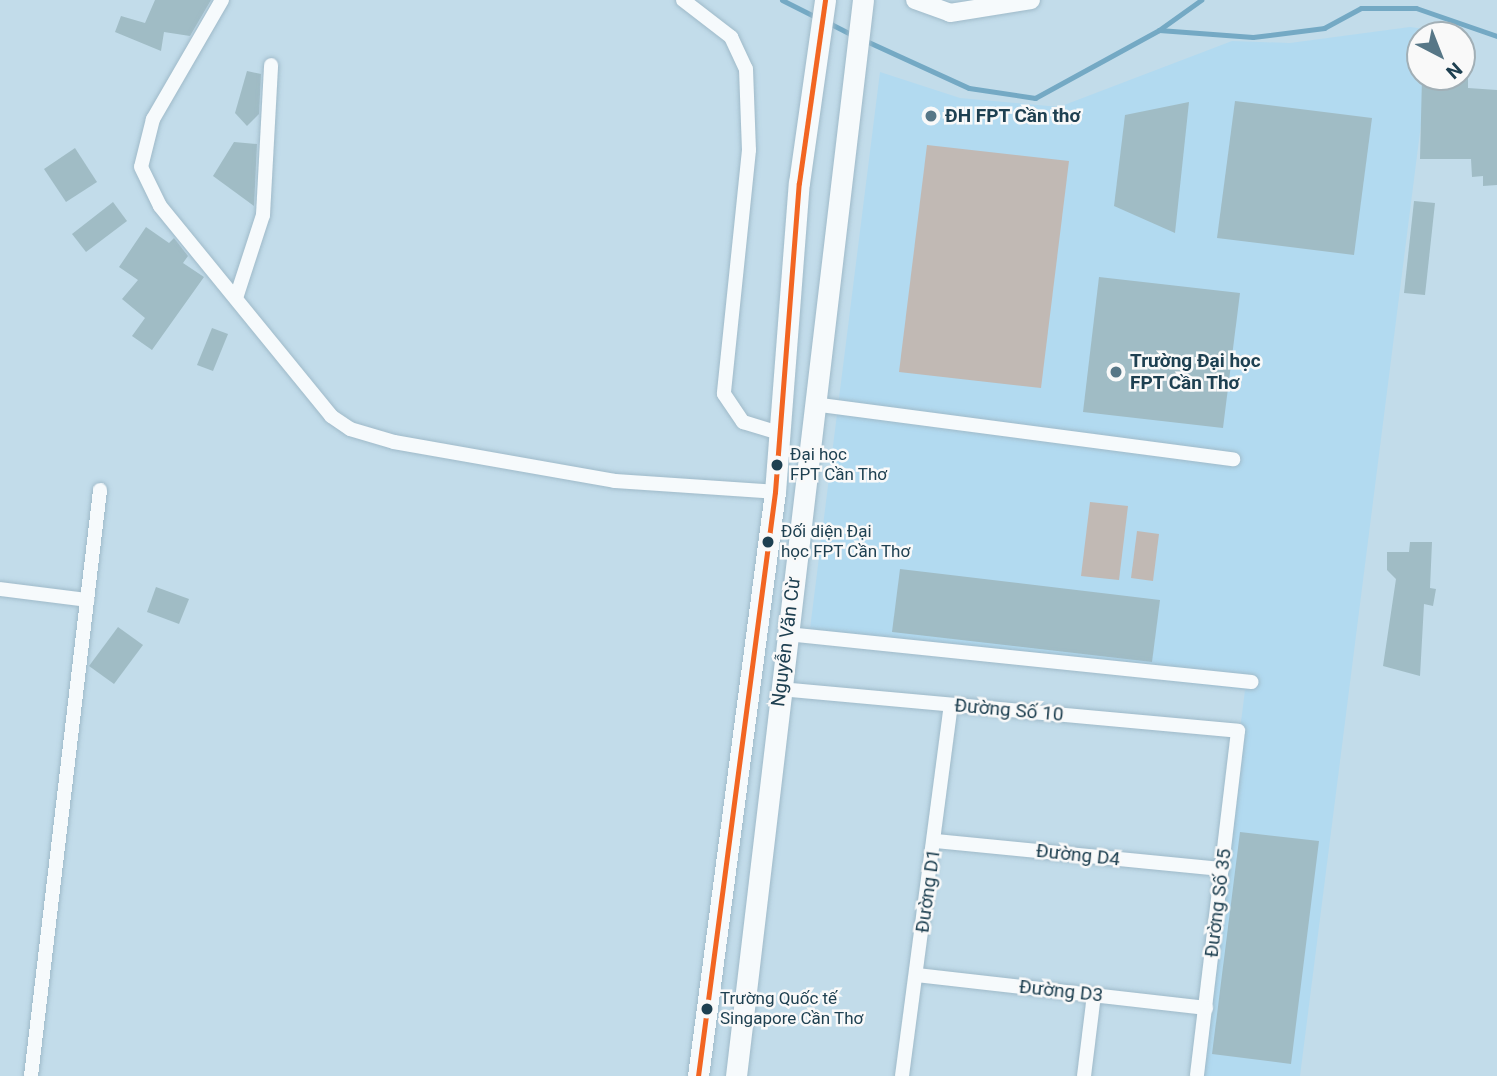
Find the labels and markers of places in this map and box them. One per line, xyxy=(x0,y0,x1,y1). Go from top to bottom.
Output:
place label: ĐH FPT Cần thơ xyxy=(945,105,1081,127)
marker: ĐH FPT Cần thơ xyxy=(923,108,939,124)
place label: Trường Đại học FPT Cần Thơ xyxy=(1130,350,1261,394)
marker: Trường Đại học FPT Cần Thơ xyxy=(1108,364,1124,380)
place label: Đại học FPT Cần Thơ xyxy=(790,445,888,485)
marker: Đại học FPT Cần Thơ xyxy=(770,458,784,472)
place label: Đối diện Đại học FPT Cần Thơ xyxy=(781,522,911,562)
marker: Đối diện Đại học FPT Cần Thơ xyxy=(761,535,775,549)
place label: Trường Quốc tế Singapore Cần Thơ xyxy=(720,989,864,1029)
marker: Trường Quốc tế Singapore Cần Thơ xyxy=(700,1002,714,1016)

